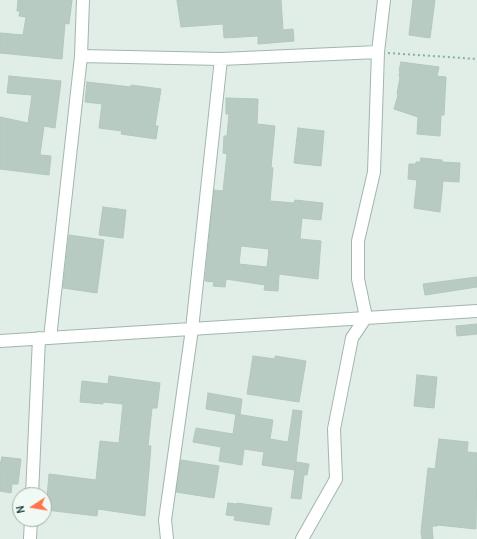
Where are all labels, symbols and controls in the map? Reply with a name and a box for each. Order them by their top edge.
north arrow [12,487,52,527]
text: N [14,504,28,515]

